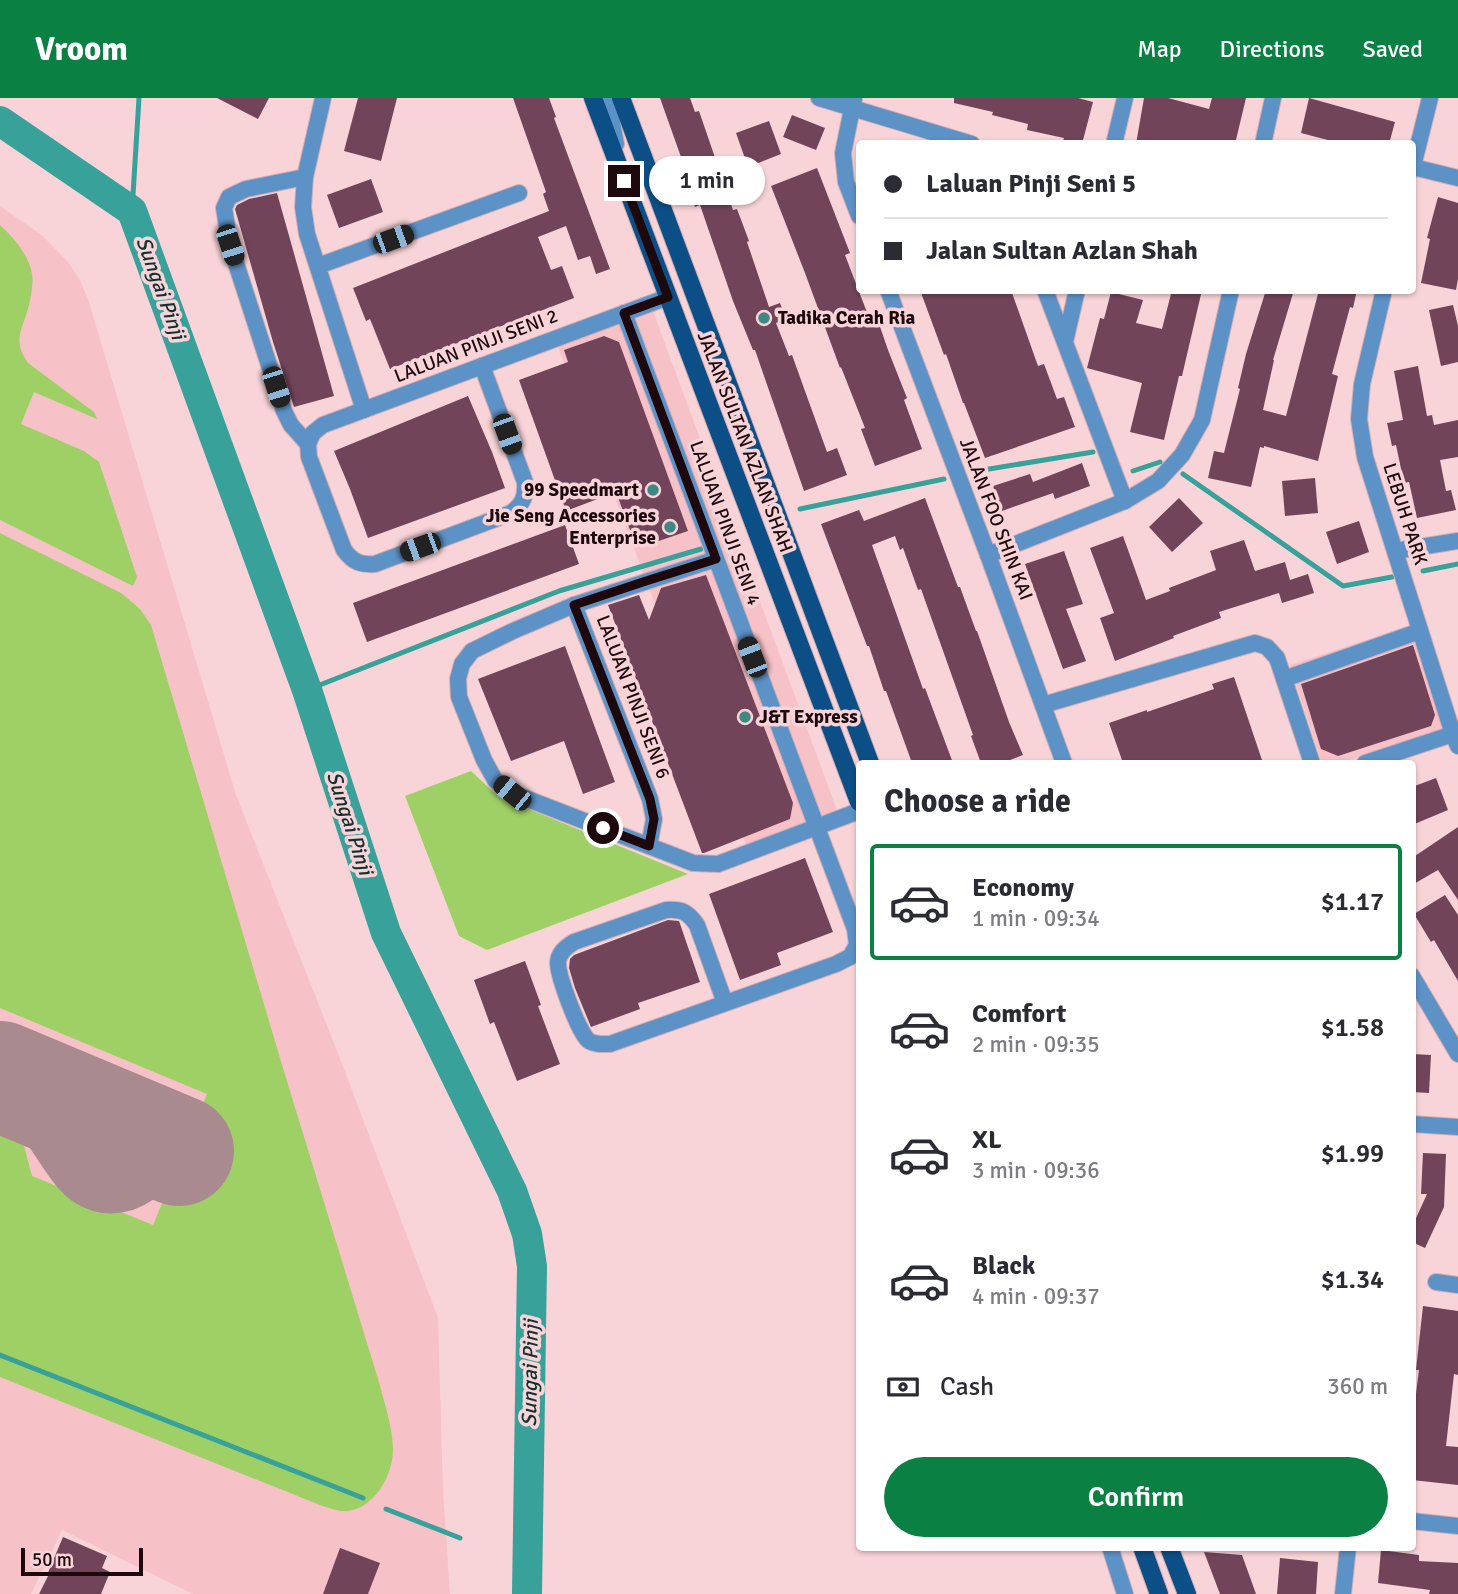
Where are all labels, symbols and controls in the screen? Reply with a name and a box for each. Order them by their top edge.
text: Vroom [35,29,128,70]
text: Map [1137,34,1182,64]
text: Directions [1220,34,1325,64]
text: Saved [1363,34,1423,64]
callout: 1 min [648,156,764,206]
route end [608,165,640,197]
text: 1 min [679,166,735,195]
text: Laluan Pinji Seni 5 [926,168,1136,200]
car [214,222,247,268]
car [370,222,417,256]
water label: Sungai Pinji [130,233,192,345]
text: Jalan Sultan Azlan Shah [926,235,1198,267]
street label: LALUAN PINJI SENI 2 [391,304,561,388]
place label: Tadika Cerah Ria [778,306,916,330]
marker: Tadika Cerah Ria [756,310,772,326]
street label: JALAN SULTAN AZLAN SHAH [692,328,798,556]
car [260,364,293,410]
car [490,411,525,457]
street label: JALAN FOO SHIN KAI [954,434,1038,604]
street label: LALUAN PINJI SENI 4 [684,437,766,609]
street label: LEBUH PARK [1377,460,1433,569]
place label: 99 Speedmart [524,478,639,502]
marker: 99 Speedmart [645,482,661,498]
place label: Jie Seng Accessories Enterprise [486,504,656,550]
marker: Jie Seng Accessories Enterprise [662,519,678,535]
car [397,530,444,564]
street label: LALUAN PINJI SENI 6 [591,612,675,782]
car [735,634,770,680]
place label: J&T Express [759,705,858,729]
marker: J&T Express [737,709,753,725]
water label: Sungai Pinji [321,768,380,880]
car [490,772,535,814]
text: Choose a ride [884,782,1071,821]
route start [587,812,619,844]
icon: car [888,871,951,934]
text: Economy [972,872,1074,904]
text: $1.17 [1321,886,1384,918]
text: 1 min · 09:34 [972,904,1100,933]
icon: car [888,997,951,1060]
text: Comfort [972,998,1066,1030]
text: $1.58 [1321,1012,1384,1044]
text: 2 min · 09:35 [972,1030,1100,1059]
icon: car [888,1123,951,1186]
text: XL [972,1124,1002,1156]
text: $1.99 [1321,1138,1384,1170]
text: 3 min · 09:36 [972,1156,1100,1185]
icon: car [888,1249,951,1312]
text: Black [972,1250,1035,1282]
text: $1.34 [1321,1264,1384,1296]
text: 4 min · 09:37 [972,1282,1100,1311]
water label: Sungai Pinji [516,1317,544,1427]
icon: cash [884,1368,922,1406]
text: Cash [940,1371,994,1403]
text: 360 m [1327,1372,1388,1401]
button: Confirm [884,1457,1388,1537]
scale bar [21,1545,144,1577]
text: 50 m [32,1548,72,1572]

